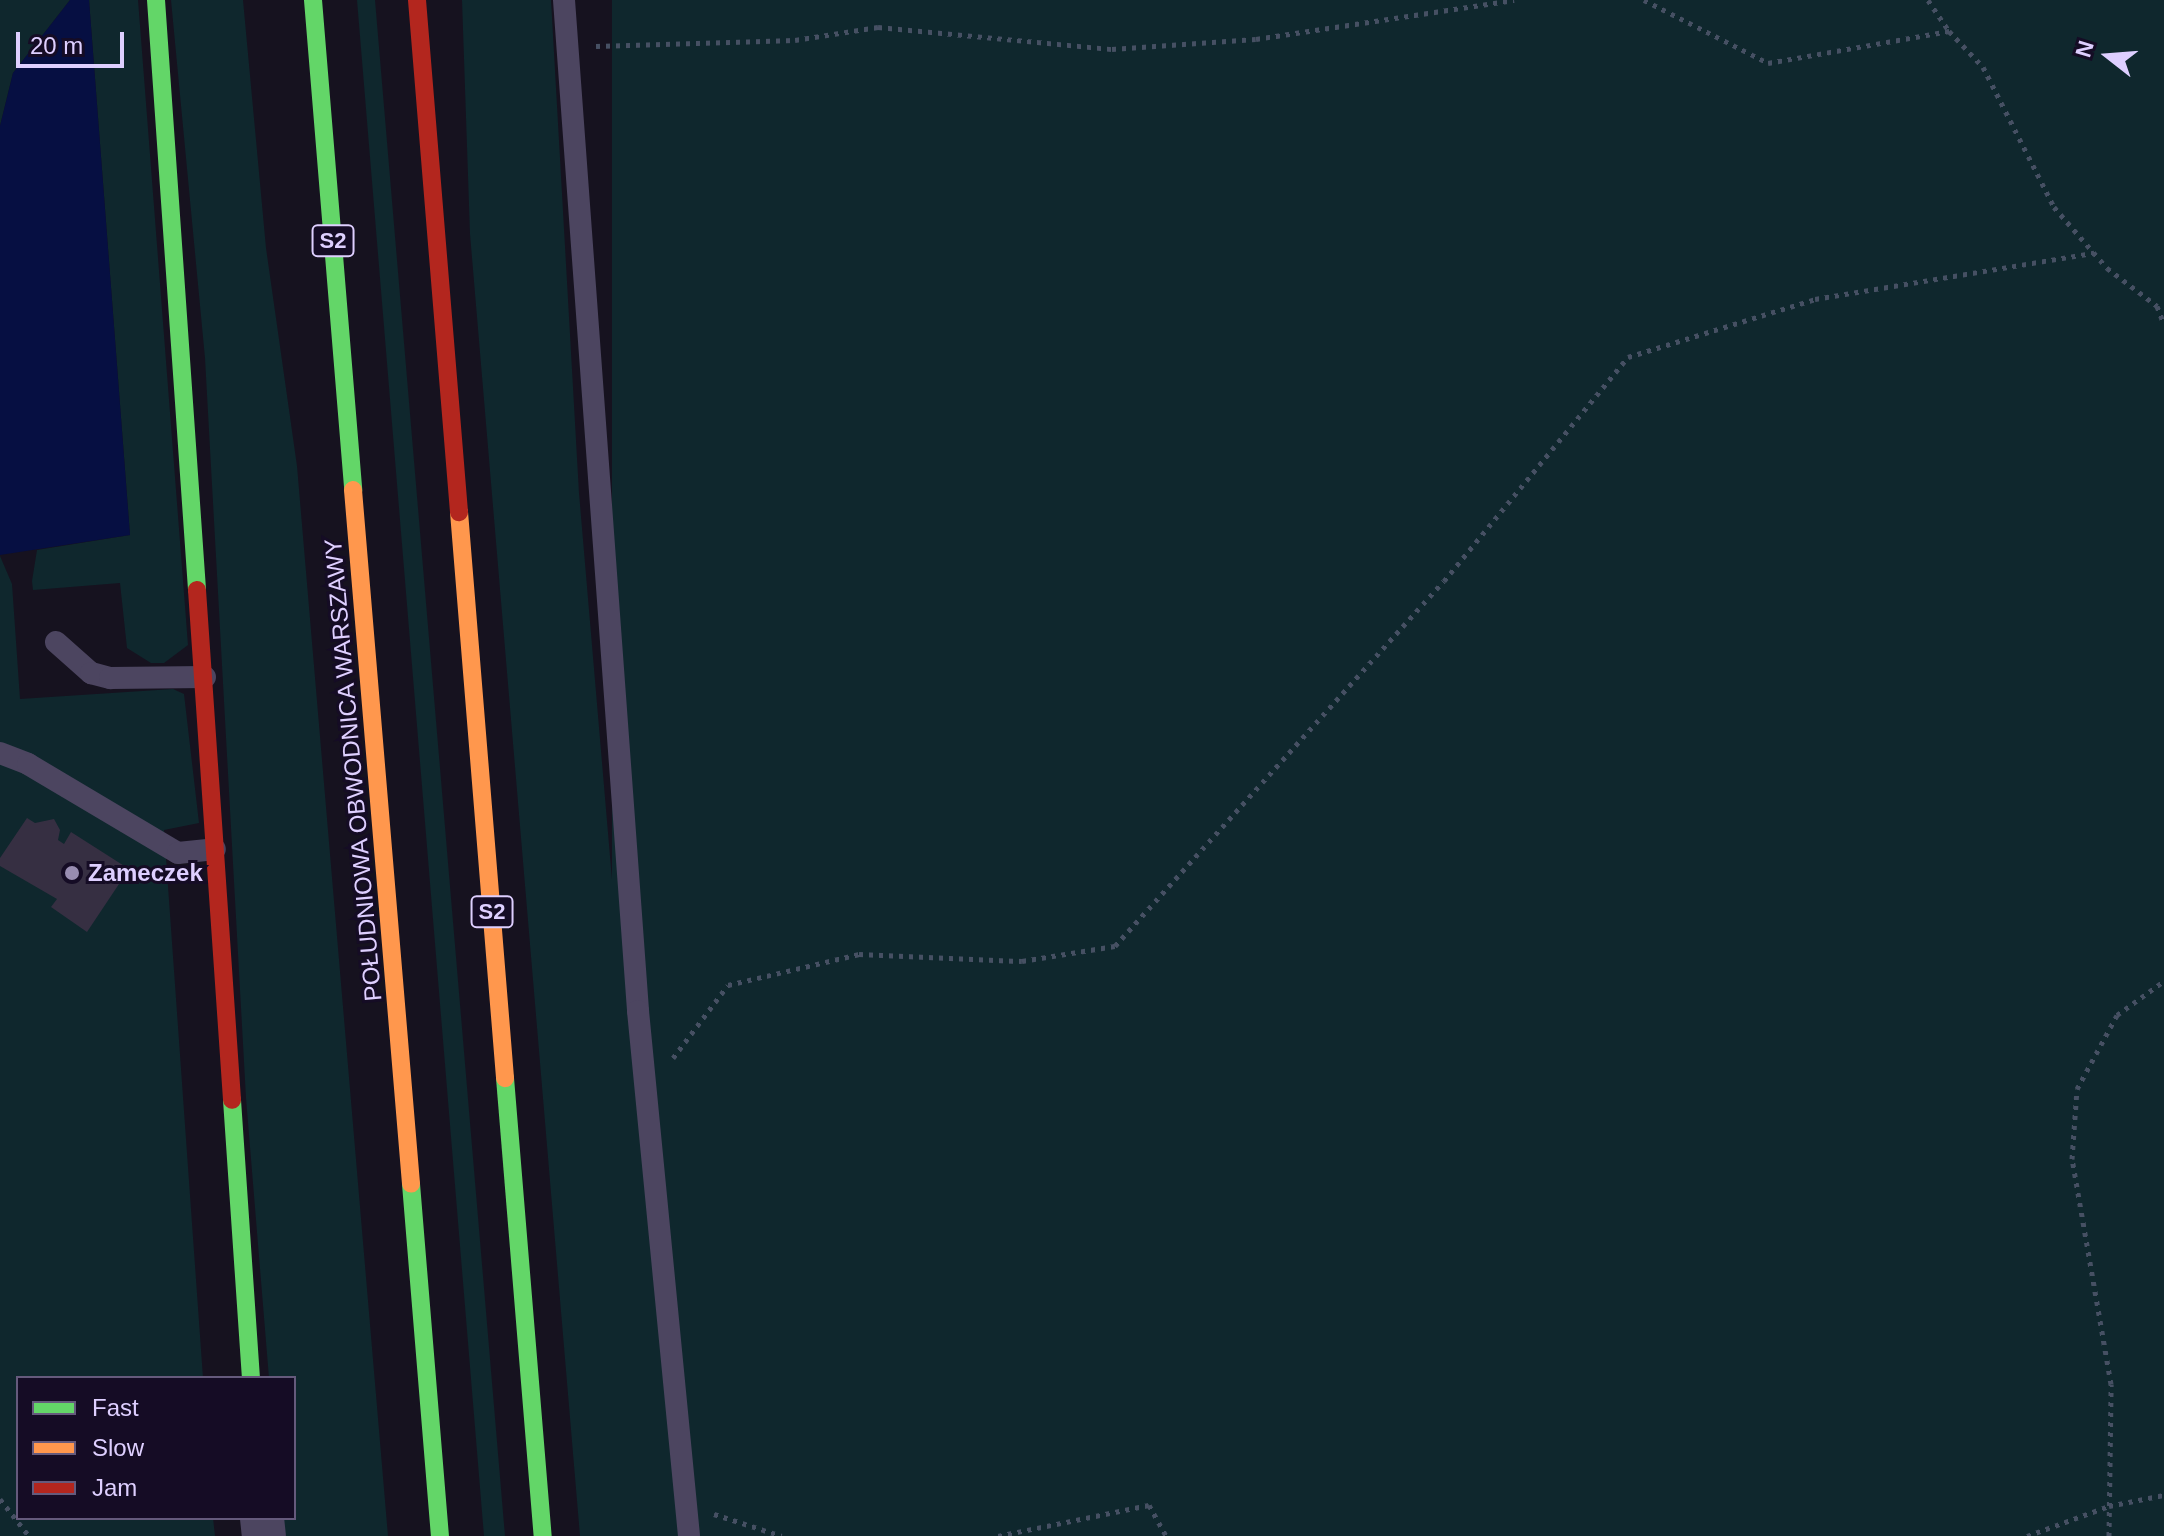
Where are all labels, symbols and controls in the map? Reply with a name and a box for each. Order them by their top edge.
scale bar [20,16,128,66]
north arrow [2068,16,2148,96]
text: 20 m [30,32,83,59]
text: N [2070,38,2099,60]
road number: S2 [311,223,355,259]
street label: POŁUDNIOWA OBWODNICA WARSZAWY [318,536,388,1004]
place label: Zameczek [88,859,203,887]
marker: Zameczek [63,864,81,882]
road number: S2 [470,894,514,930]
legend [16,1376,296,1520]
text: Fast [92,1394,139,1421]
text: Slow [92,1434,144,1461]
text: Jam [92,1474,137,1501]

